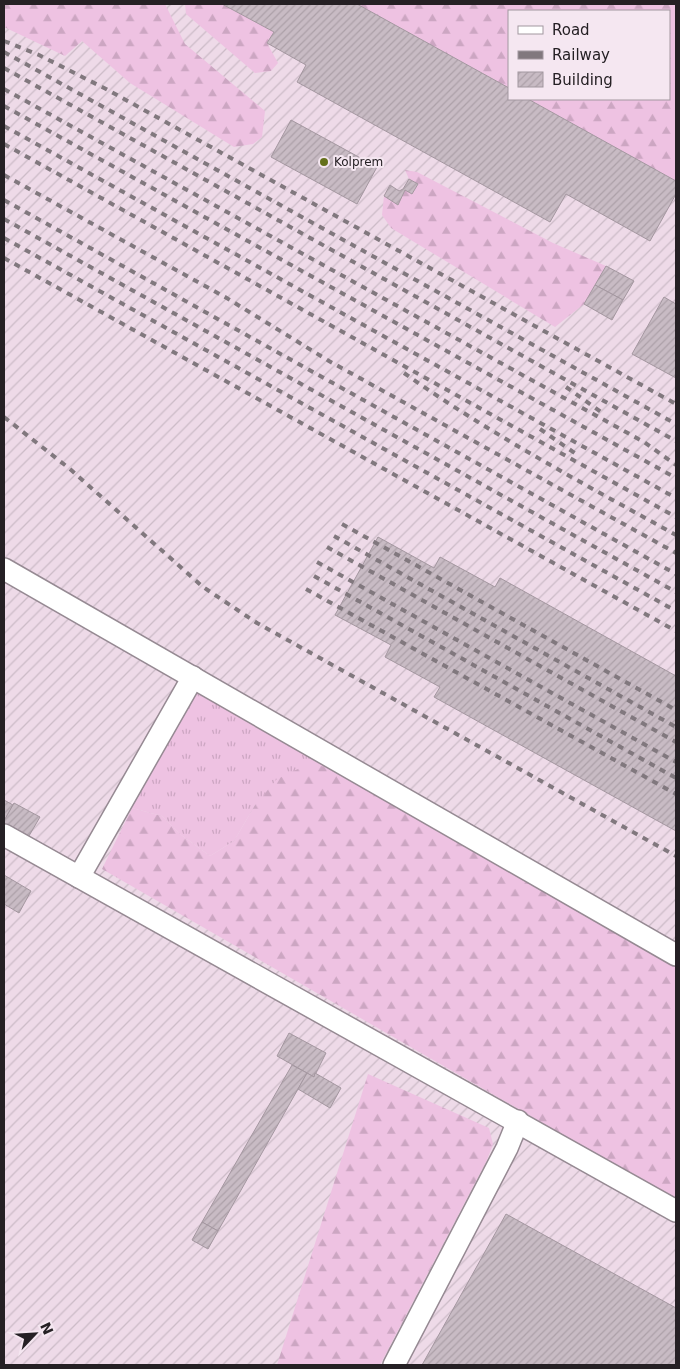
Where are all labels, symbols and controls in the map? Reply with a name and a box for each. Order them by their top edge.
legend [508,10,670,100]
text: Road [552,21,590,39]
text: Railway [552,46,610,64]
text: Building [552,71,613,89]
place label: Kolprem [334,155,383,169]
marker: Kolprem [318,156,330,168]
north arrow [10,1309,60,1359]
text: N [37,1320,57,1337]

